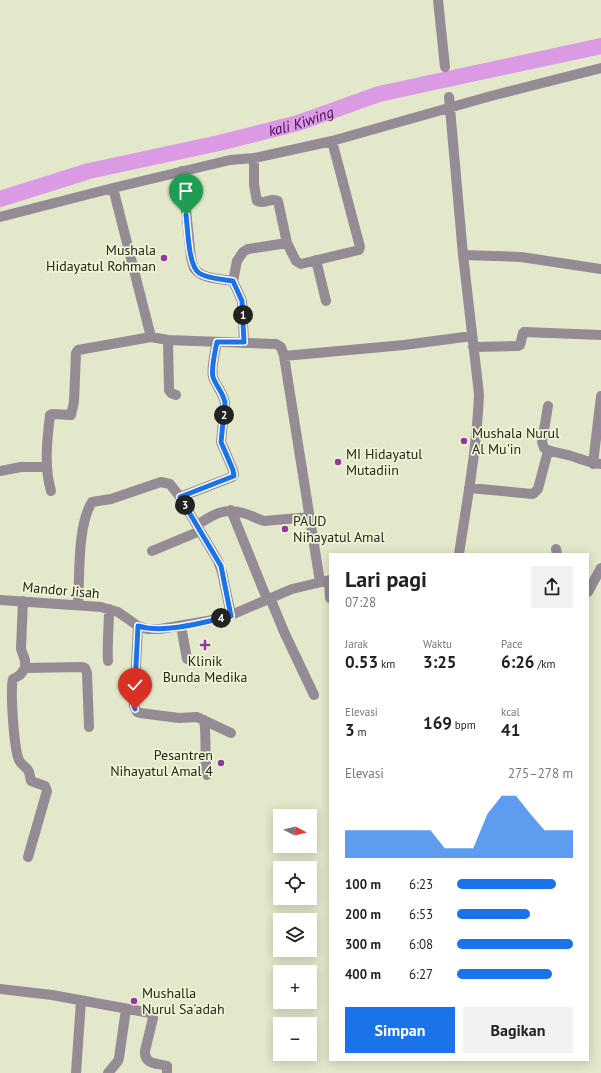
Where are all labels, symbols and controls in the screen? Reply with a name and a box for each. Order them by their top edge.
water label: kali Kiwing [266,101,336,140]
pin [169,174,203,215]
icon: arrive [175,180,197,202]
place label: Mushala Hidayatul Rohman [46,241,156,275]
marker: Mushala Hidayatul Rohman [159,253,169,263]
pin: 1 [233,305,253,325]
text: 1 [240,308,246,322]
pin: 2 [214,405,234,425]
text: 2 [221,408,227,422]
place label: Mushala Nurul Al Mu'in [472,424,559,458]
marker: Mushala Nurul Al Mu'in [459,436,469,446]
place label: MI Hidayatul Mutadiin [346,445,422,479]
marker: MI Hidayatul Mutadiin [333,457,343,467]
pin: 3 [175,495,195,515]
text: 3 [182,498,188,512]
place label: PAUD Nihayatul Amal [293,512,385,546]
marker: PAUD Nihayatul Amal [280,524,290,534]
text: Lari pagi [345,565,427,593]
button: share [531,566,573,608]
street label: Mandor Jisah [22,578,100,602]
text: 07:28 [345,594,376,611]
pin: 4 [211,608,231,628]
text: 4 [218,611,224,625]
text: Jarak [345,637,368,651]
text: Waktu [423,637,452,651]
text: Pace [501,637,523,651]
marker: Klinik Bunda Medika [199,639,211,651]
text: 0.53 [345,651,378,673]
text: 3:25 [423,651,457,673]
text: 6:26 [501,651,535,673]
place label: Klinik Bunda Medika [163,652,247,686]
text: km [378,657,395,671]
text: /km [535,657,556,671]
pin [118,668,152,709]
icon: check [124,674,146,696]
text: Elevasi [345,705,378,719]
text: kcal [501,705,520,719]
text: 169 [423,712,452,734]
text: bpm [452,718,476,732]
text: 3 [345,719,355,741]
text: 41 [501,719,520,741]
text: m [355,725,367,739]
place label: Pesantren Nihayatul Amal 4 [110,746,213,780]
marker: Pesantren Nihayatul Amal 4 [216,758,226,768]
text: Elevasi [345,765,384,782]
text: 275–278 m [508,765,573,782]
north arrow [273,809,317,853]
map controls [273,809,317,1061]
button: locate [273,861,317,905]
text: 100 m [345,876,381,893]
text: 6:23 [409,876,433,893]
text: 200 m [345,906,381,923]
text: 6:53 [409,906,433,923]
button: layers [273,913,317,957]
text: 300 m [345,936,381,953]
text: 6:08 [409,936,433,953]
button: + [273,965,317,1009]
text: 400 m [345,966,381,983]
text: 6:27 [409,966,433,983]
place label: Mushalla Nurul Sa'adah [142,984,225,1018]
marker: Mushalla Nurul Sa'adah [129,996,139,1006]
button: Simpan [345,1007,455,1053]
button: Bagikan [463,1007,573,1053]
button: − [273,1017,317,1061]

